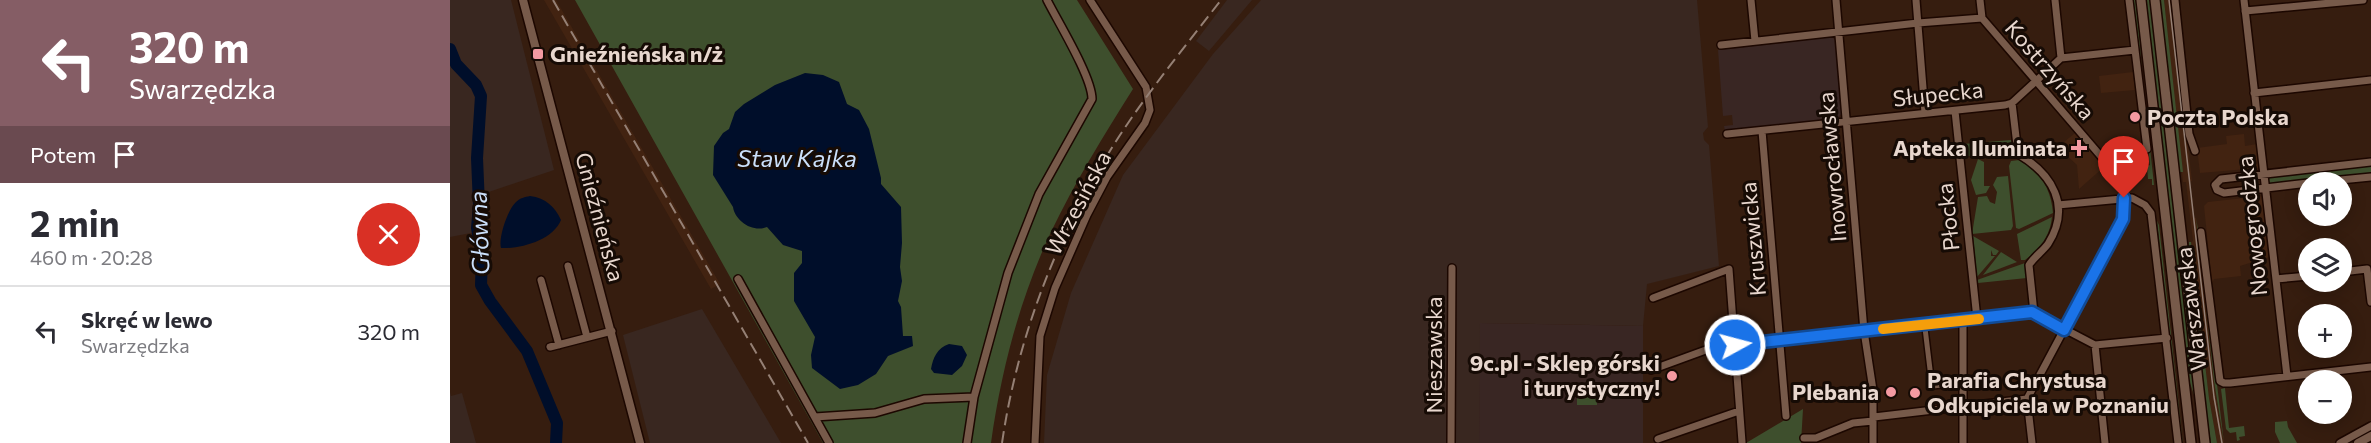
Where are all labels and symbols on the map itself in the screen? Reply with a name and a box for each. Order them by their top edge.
street label: Kostrzyńska [2000,14,2101,125]
place label: Gnieźnieńska n/ż [550,40,723,67]
marker: Gnieźnieńska n/ż [531,47,545,61]
street label: Słupecka [1891,75,1984,112]
street label: Inowrocławska [1811,91,1852,243]
place label: Poczta Polska [2147,103,2289,130]
marker: Poczta Polska [2128,110,2142,124]
place label: Apteka Iluminata [1893,134,2067,161]
pin [2098,136,2149,198]
marker: Apteka Iluminata [2072,141,2086,155]
water label: Staw Kajka [737,143,857,172]
street label: Wrzesińska [1039,146,1116,260]
street label: Gnieźnieńska [570,149,631,285]
street label: Nowogrodzka [2231,155,2272,297]
street label: Kruszwicka [1734,181,1771,297]
street label: Płocka [1931,182,1964,252]
water label: Główna [463,191,494,276]
street label: Warszawska [2170,246,2211,372]
street label: Nieszawska [1420,296,1447,414]
position arrow [1703,313,1767,377]
place label: 9c.pl - Sklep górski i turystyczny! [1470,349,1660,401]
place label: Parafia Chrystusa Odkupiciela w Poznaniu [1927,366,2169,418]
marker: 9c.pl - Sklep górski i turystyczny! [1665,369,1679,383]
place label: Plebania [1792,378,1879,405]
marker: Plebania [1884,385,1898,399]
marker: Parafia Chrystusa Odkupiciela w Poznaniu [1908,386,1922,400]

